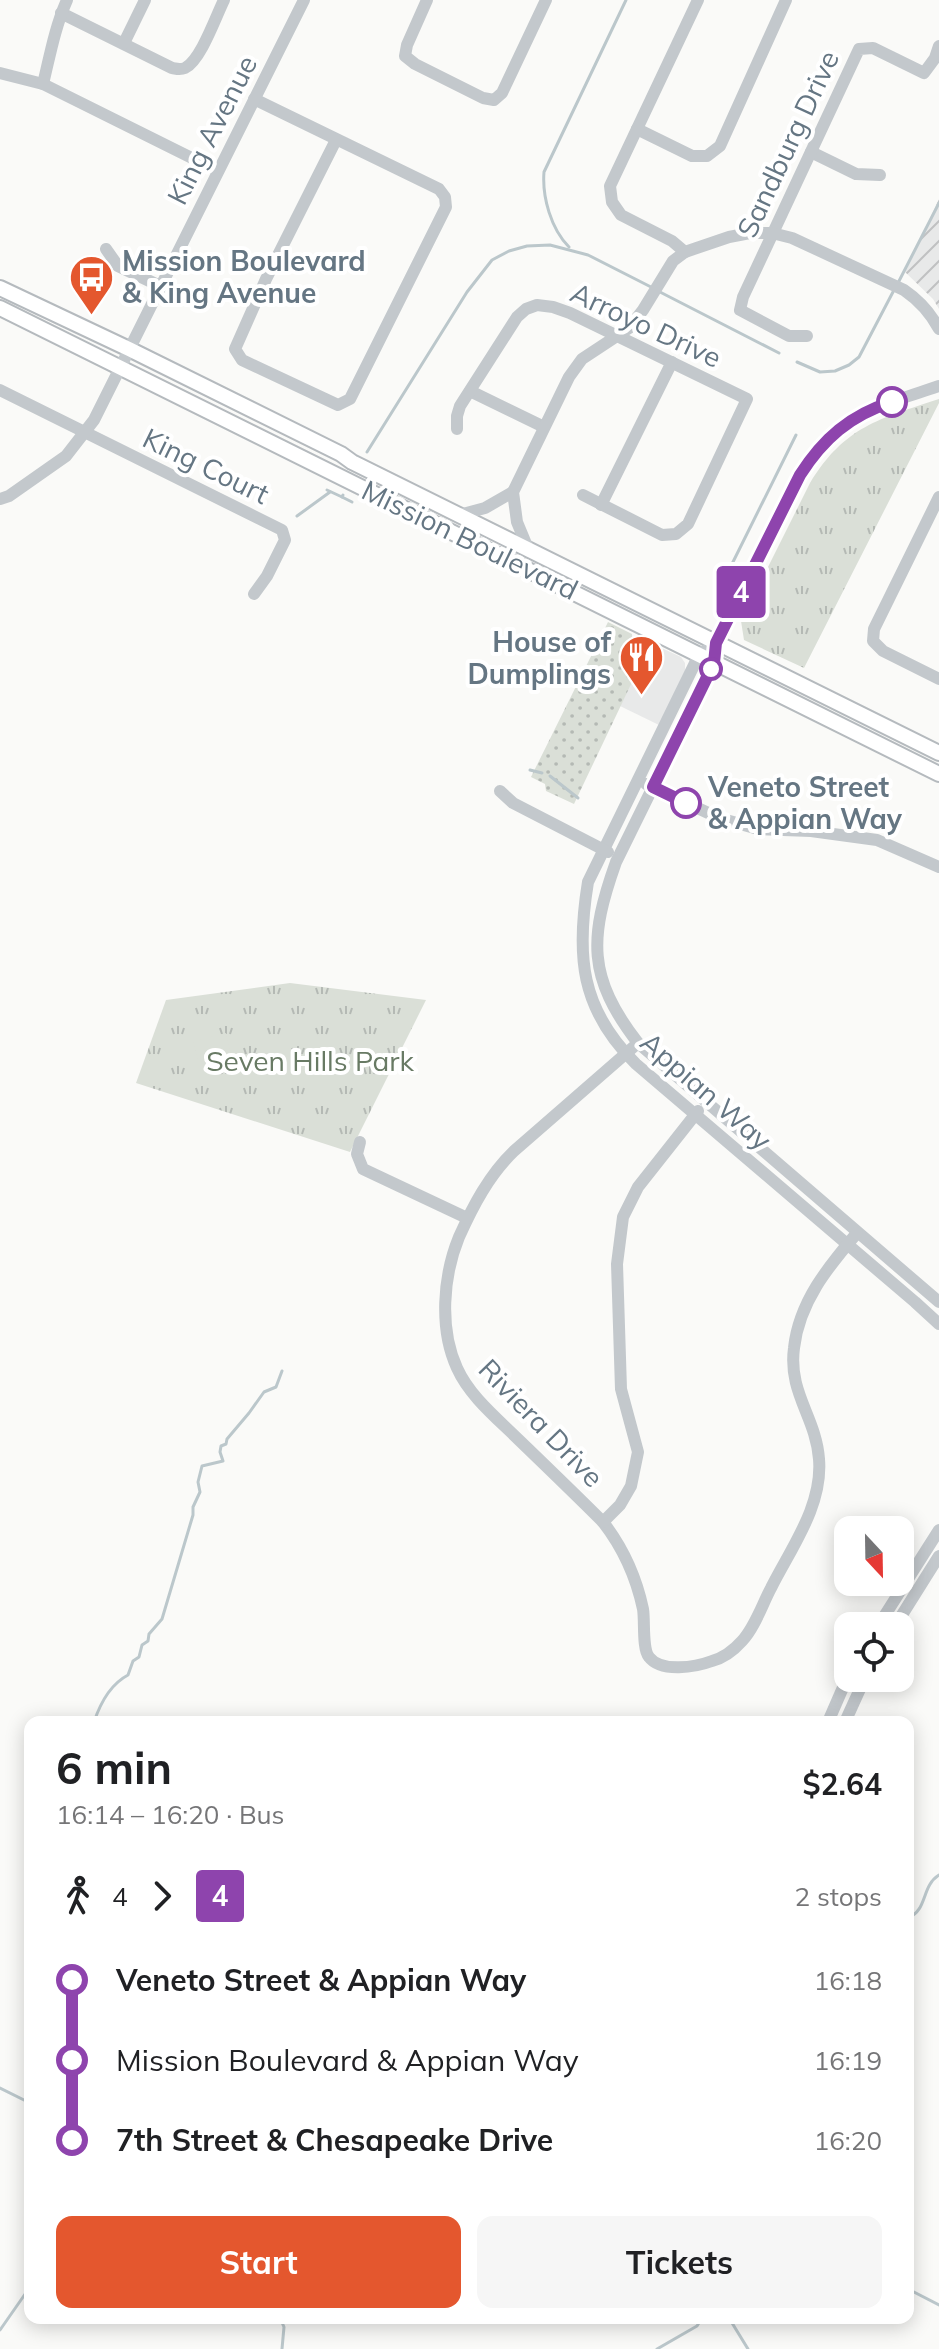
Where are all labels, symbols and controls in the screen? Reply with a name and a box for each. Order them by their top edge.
street label: Sandburg Drive [729,45,846,243]
street label: King Avenue [159,49,264,210]
place label: Mission Boulevard & King Avenue [122,243,366,310]
bus stop icon: Mission Boulevard & King Avenue [67,253,115,316]
street label: Arroyo Drive [565,274,727,375]
unlabelled marker [877,387,907,417]
street label: King Court [137,420,275,511]
street label: Mission Boulevard [357,472,584,607]
line badge: 4 [715,566,767,618]
text: 4 [733,574,749,609]
place label: House of Dumplings [467,624,612,691]
restaurant icon: House of Dumplings [618,634,666,697]
unlabelled marker [700,658,722,680]
place label: Veneto Street & Appian Way [707,769,903,836]
marker: Veneto Street & Appian Way [671,788,701,818]
street label: Appian Way [634,1024,779,1157]
park label: Seven Hills Park [206,1043,414,1078]
street label: Riviera Drive [472,1351,611,1494]
north arrow [834,1516,914,1596]
map controls [834,1516,914,1692]
button: locate [834,1612,914,1692]
text: 6 min [56,1740,172,1795]
text: $2.64 [803,1765,882,1803]
text: 16:14 – 16:20 · Bus [56,1798,285,1831]
icon: walk [56,1874,100,1918]
icon: forward [140,1874,184,1918]
text: 4 [212,1878,228,1913]
text: 4 [112,1880,128,1913]
text: 2 stops [795,1880,882,1913]
text: Veneto Street & Appian Way [116,1961,526,1999]
text: 16:18 [814,1964,882,1997]
text: Mission Boulevard & Appian Way [116,2041,579,2079]
text: 16:19 [814,2044,882,2077]
text: 7th Street & Chesapeake Drive [116,2121,553,2159]
text: 16:20 [814,2124,882,2157]
button: Start [56,2216,461,2308]
button: Tickets [477,2216,882,2308]

